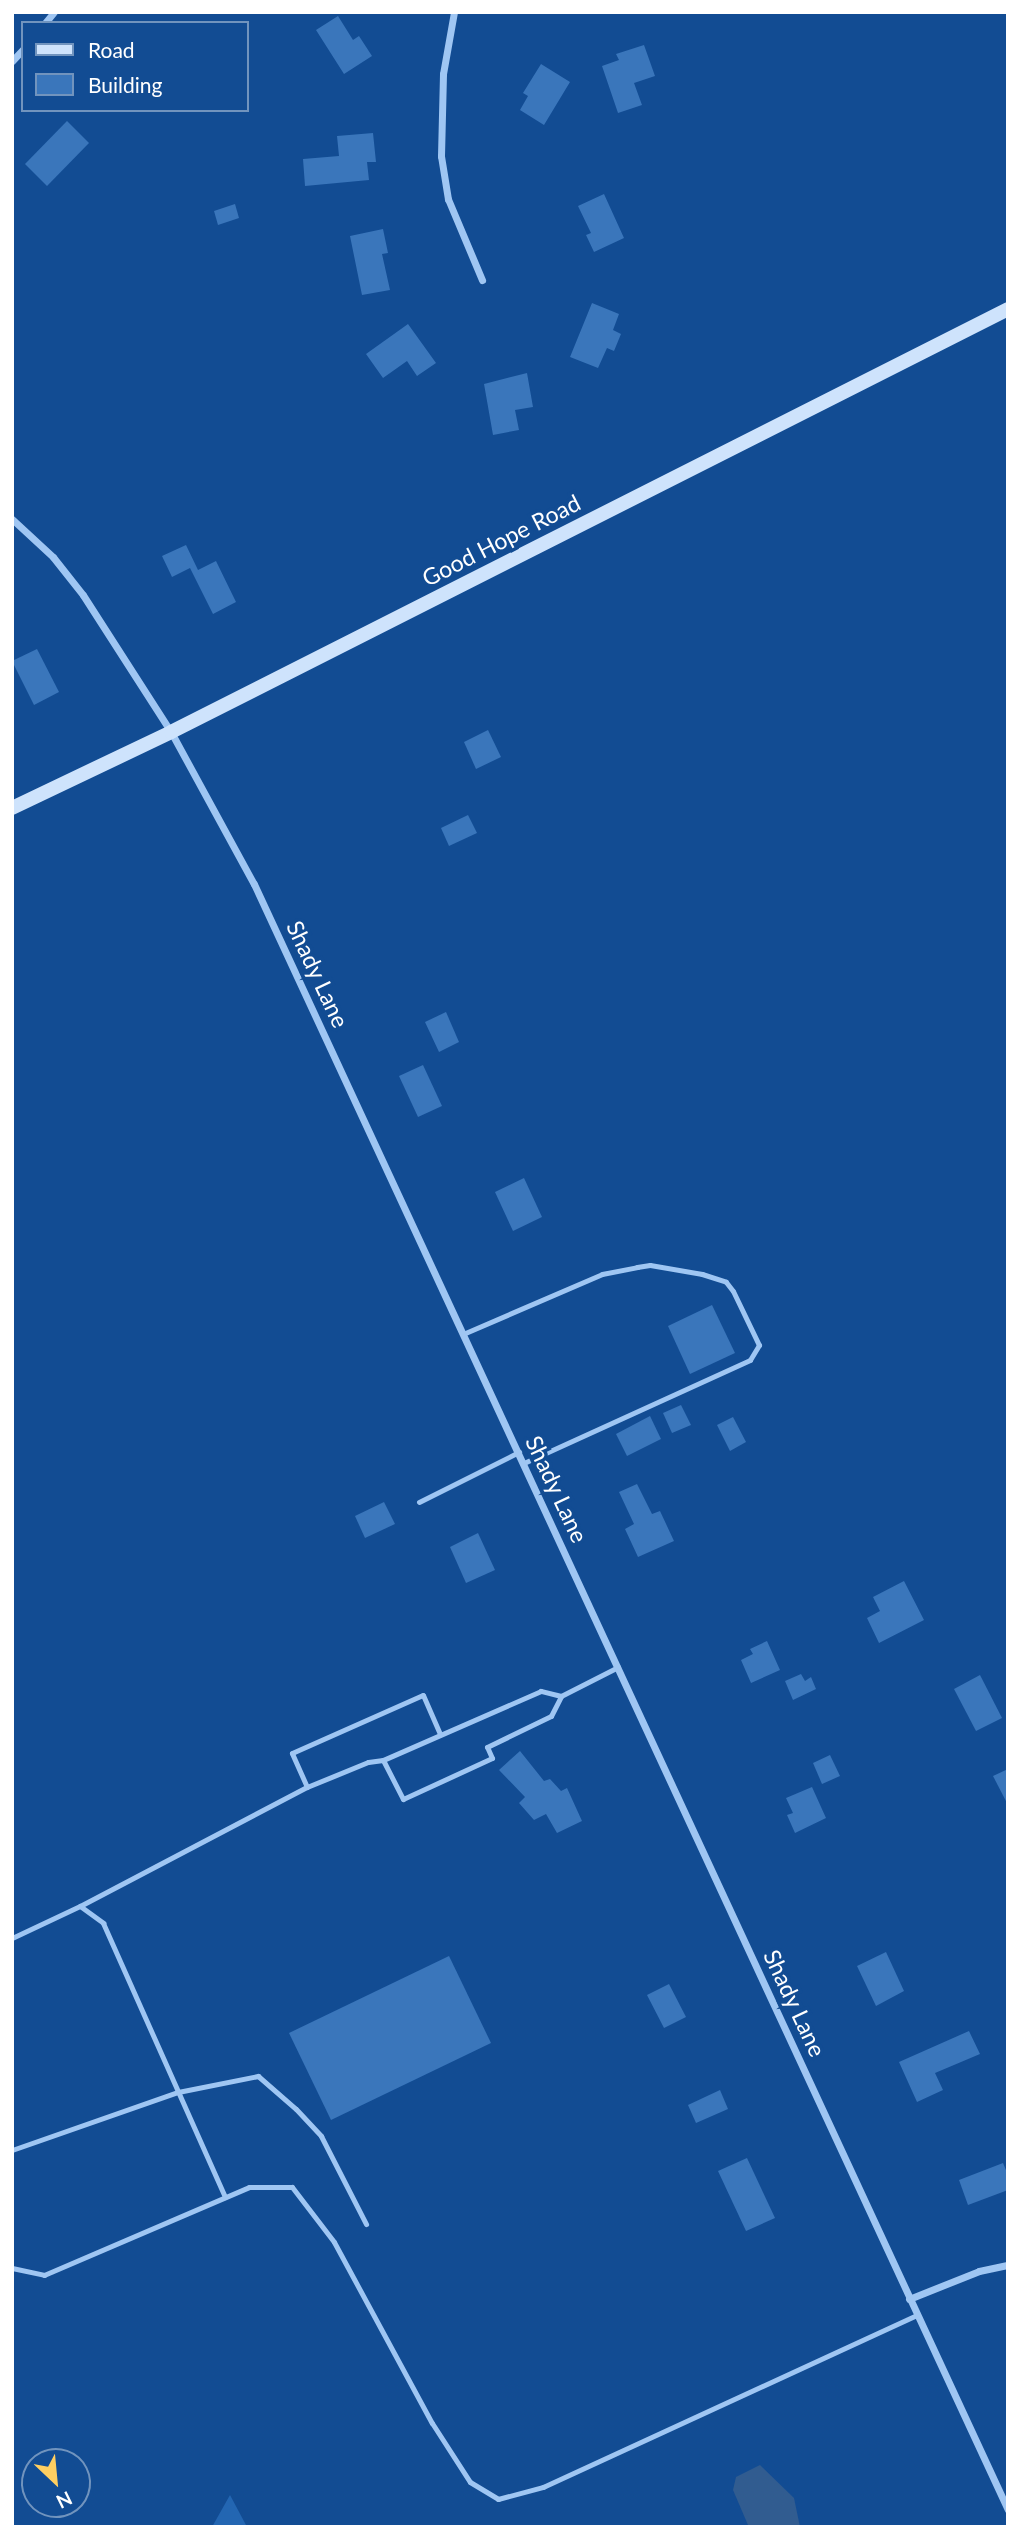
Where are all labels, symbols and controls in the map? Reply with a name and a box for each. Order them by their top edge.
legend [21,21,248,112]
text: Road [88,37,135,62]
text: Building [88,72,163,97]
street label: Good Hope Road [417,488,585,592]
street label: Shady Lane [281,916,355,1032]
street label: Shady Lane [520,1431,594,1547]
street label: Shady Lane [758,1945,832,2061]
north arrow [21,2448,91,2518]
text: N [53,2487,76,2514]

